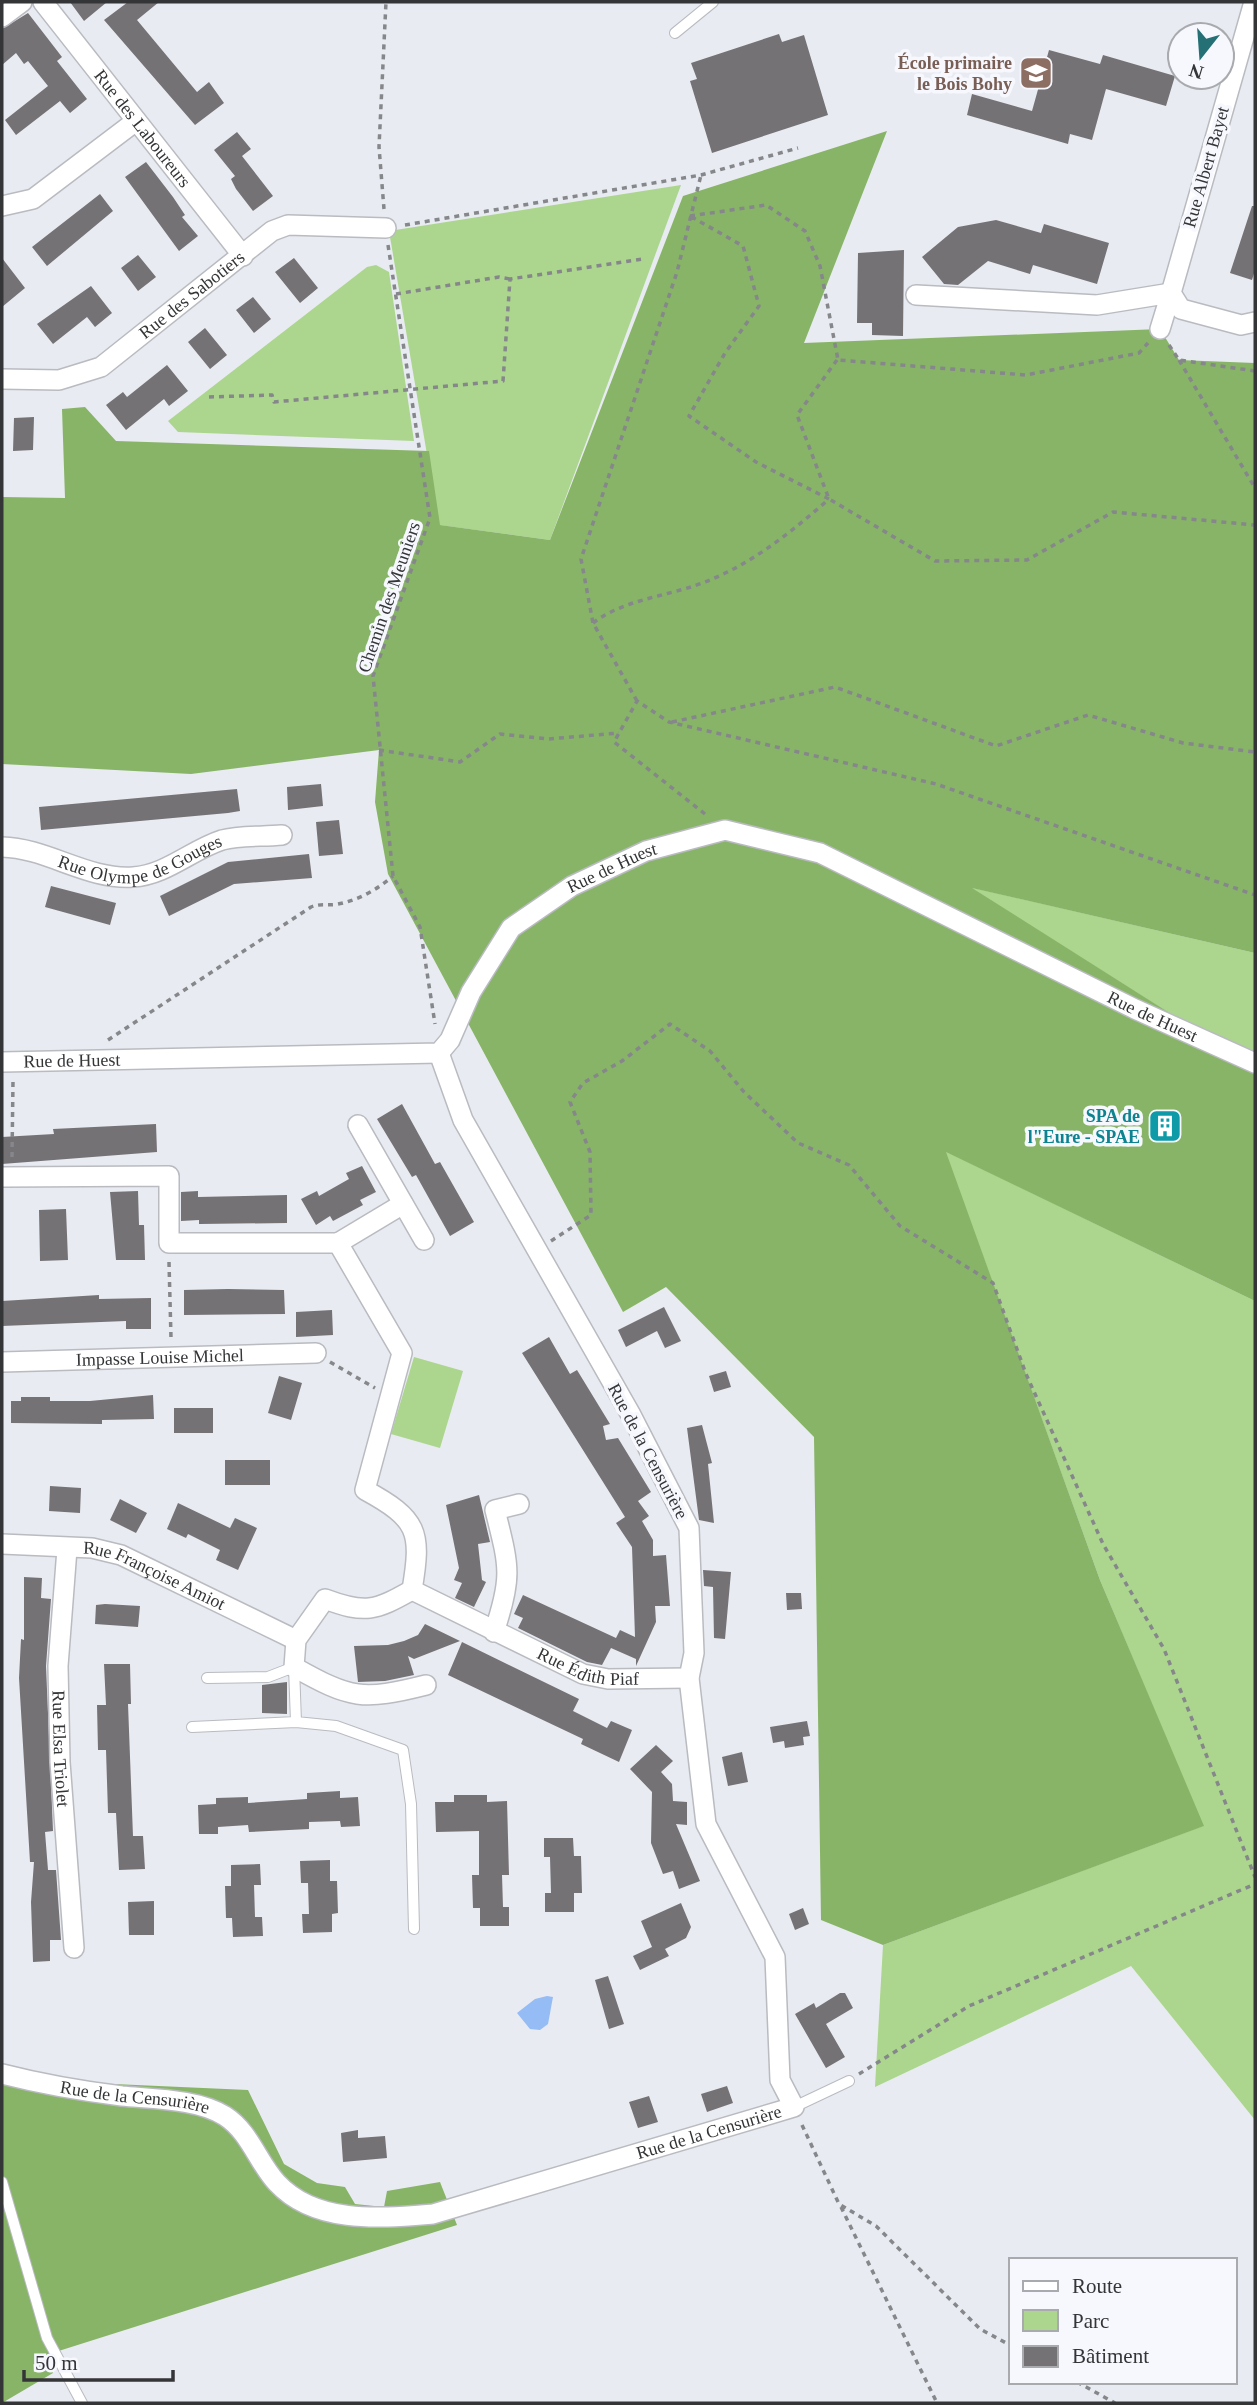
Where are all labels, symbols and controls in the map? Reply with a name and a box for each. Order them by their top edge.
north arrow [1166,21,1236,91]
place label: École primaire le Bois Bohy [898,52,1012,94]
school or university icon: École primaire le Bois Bohy [1017,54,1055,92]
text: N [1186,60,1206,84]
street label: Rue des Laboureurs [90,66,195,191]
street label: Rue Albert Bayet [1179,104,1233,230]
street label: Rue des Sabotiers [135,247,249,343]
street label: Chemin des Meuniers [354,519,424,675]
street label: Rue Olympe de Gouges [55,831,225,887]
street label: Rue de Huest [564,839,659,897]
street label: Rue de Huest [1104,987,1201,1046]
street label: Rue de Huest [23,1050,121,1072]
place label: SPA de l"Eure - SPAE [1028,1106,1140,1147]
building icon: SPA de l"Eure - SPAE [1146,1107,1184,1145]
street label: Impasse Louise Michel [76,1345,244,1370]
street label: Rue de la Censurière [604,1380,692,1522]
street label: Rue Françoise Amiot [83,1538,228,1614]
street label: Rue Édith Piaf [534,1643,639,1689]
street label: Rue Elsa Triolet [49,1690,73,1808]
street label: Rue de la Censurière [59,2077,212,2118]
street label: Rue de la Censurière [634,2101,784,2163]
legend [1009,2258,1236,2384]
text: Route [1072,2274,1122,2298]
text: Parc [1072,2309,1109,2333]
scale bar [24,2338,173,2382]
text: Bâtiment [1072,2344,1149,2368]
text: 50 m [35,2351,78,2375]

